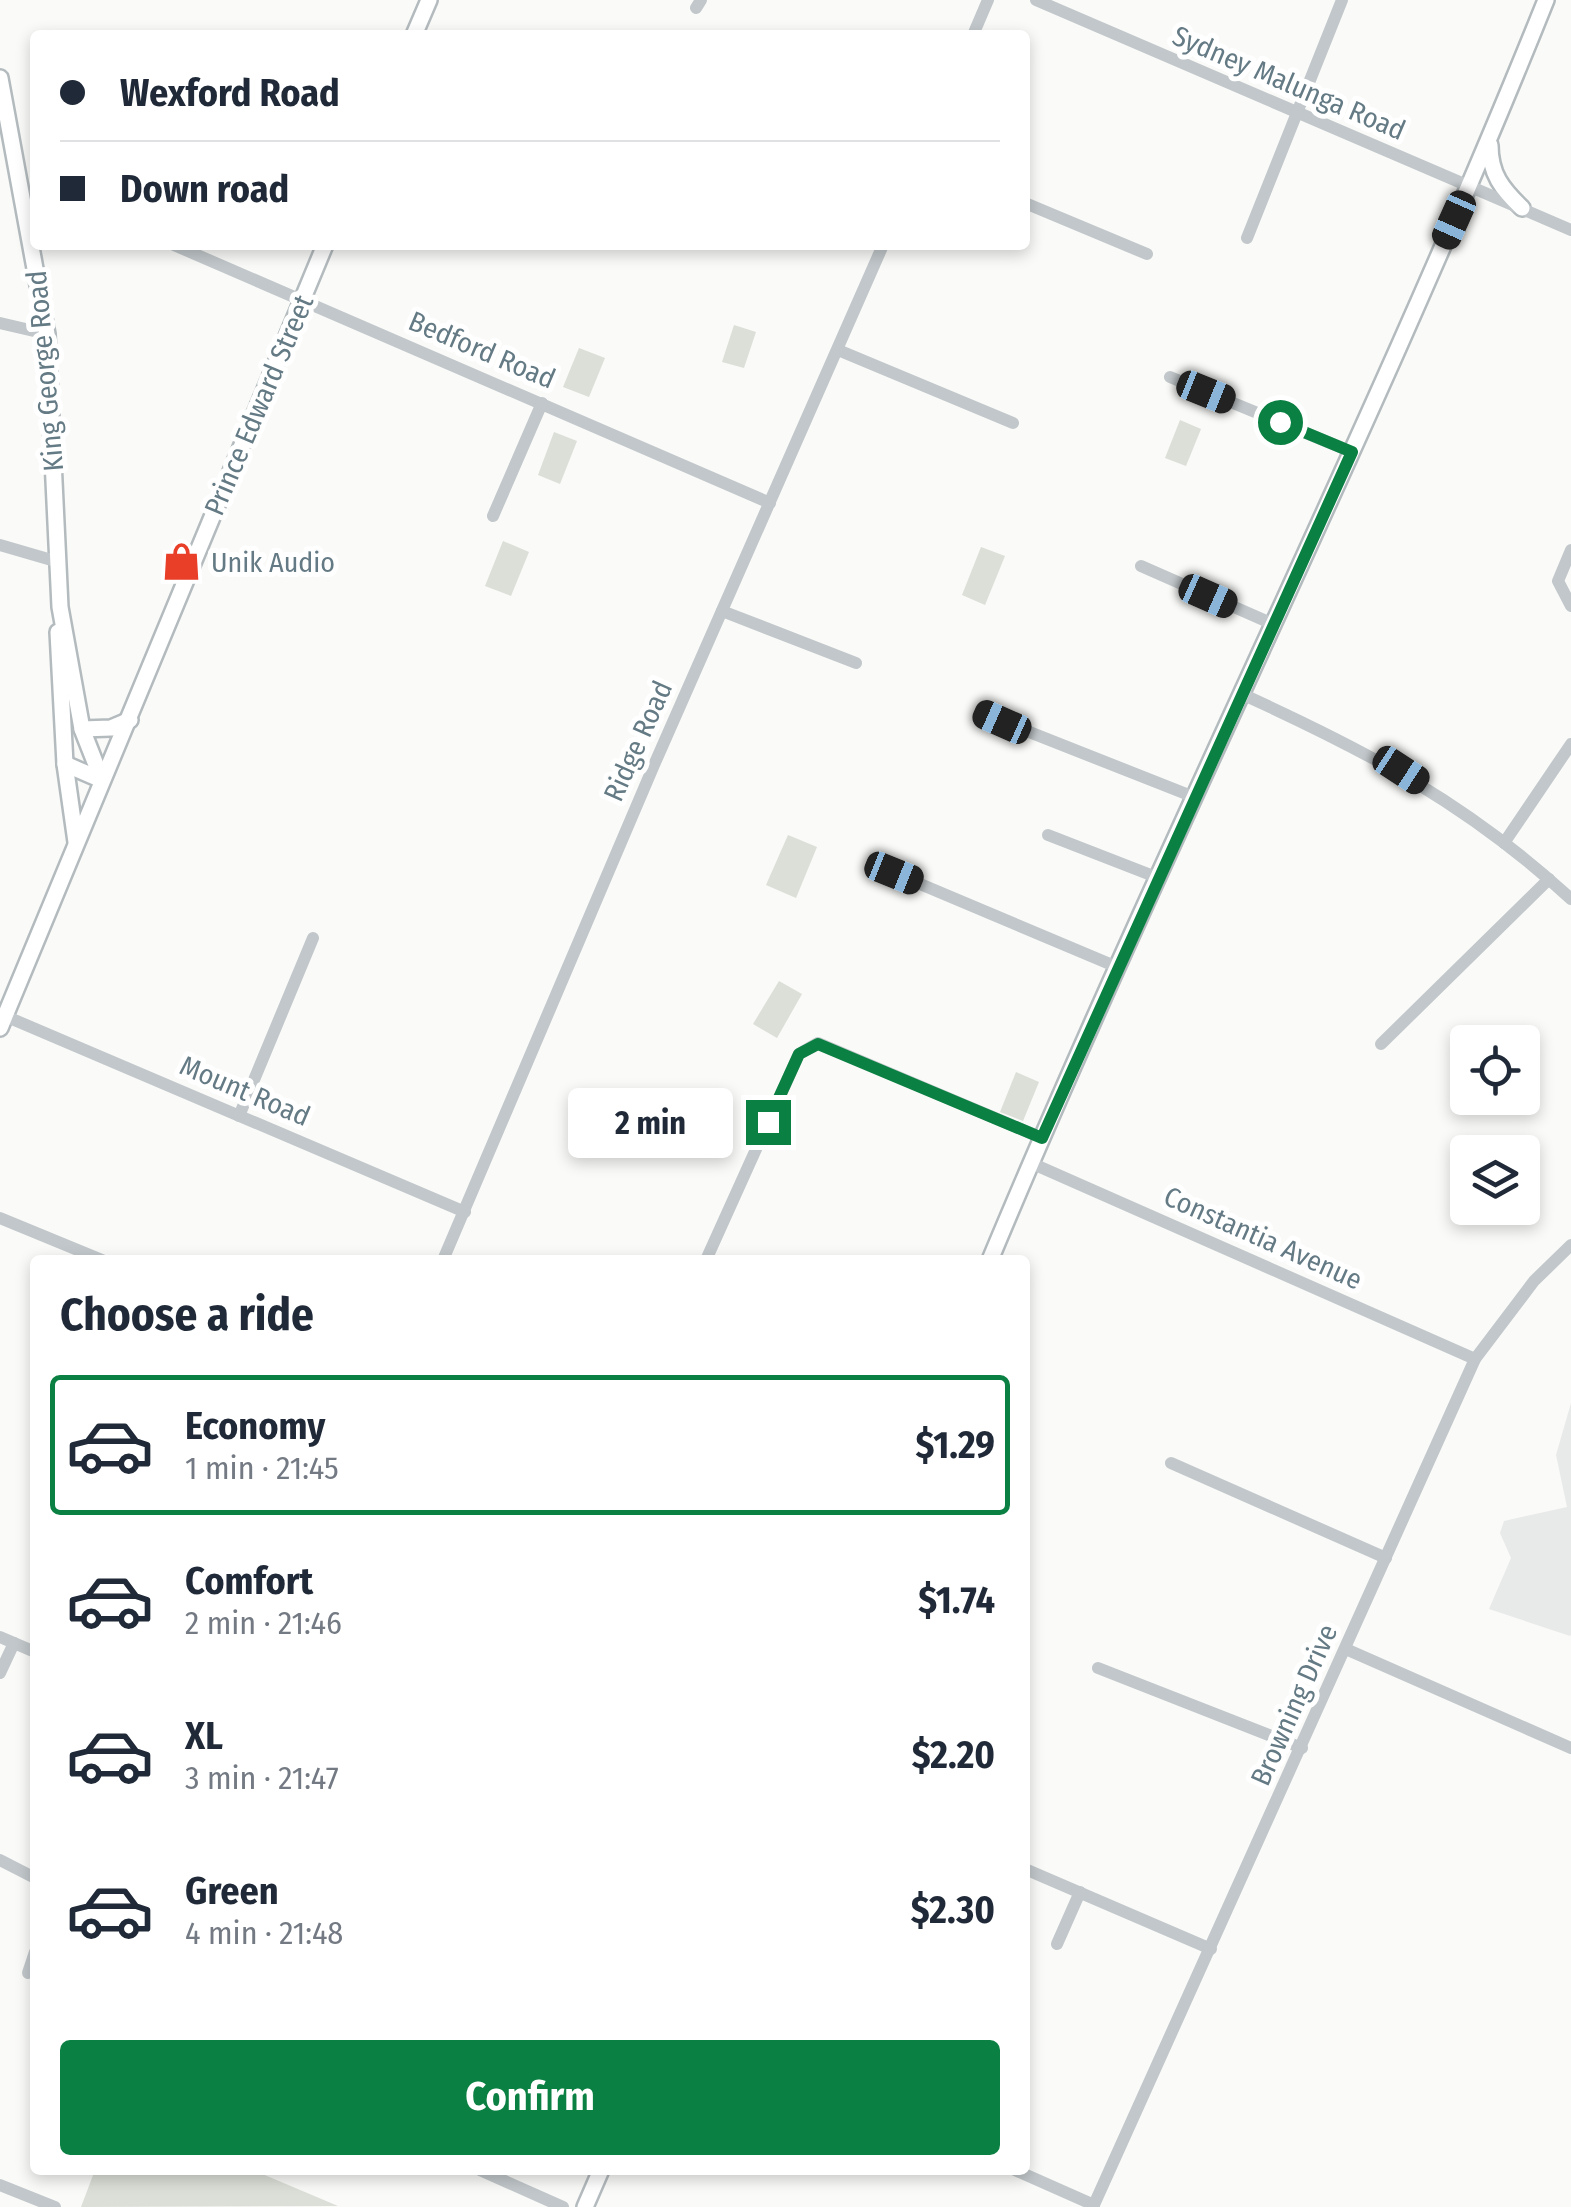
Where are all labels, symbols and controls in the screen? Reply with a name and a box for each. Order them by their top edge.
street label: Sydney Malunga Road [1168,19,1410,147]
text: Wexford Road [120,70,340,116]
text: Down road [120,166,289,212]
car [1428,186,1480,254]
street label: King George Road [20,269,70,473]
street label: Prince Edward Street [198,289,321,520]
street label: Bedford Road [404,304,560,396]
car [1173,367,1239,417]
route start [1258,400,1303,445]
shop icon: Unik Audio [160,541,202,583]
place label: Unik Audio [211,546,335,579]
car [1174,570,1242,622]
street label: Ridge Road [597,676,679,806]
car [968,696,1036,748]
car [1368,741,1434,799]
car [861,848,927,898]
map controls [1450,1025,1540,1225]
button: locate [1450,1025,1540,1115]
street label: Mount Road [175,1049,315,1133]
callout: 2 min [568,1087,733,1157]
route end [746,1100,791,1145]
text: 2 min [615,1104,686,1142]
button: layers [1450,1135,1540,1225]
street label: Constantia Avenue [1159,1180,1367,1296]
text: Choose a ride [60,1288,314,1342]
icon: car [65,1400,155,1490]
text: Economy [185,1403,325,1449]
text: $1.29 [916,1422,995,1468]
text: 1 min · 21:45 [185,1449,339,1487]
icon: car [65,1555,155,1645]
text: Comfort [185,1558,313,1604]
text: $1.74 [918,1577,995,1623]
text: 2 min · 21:46 [185,1604,342,1642]
street label: Browning Drive [1244,1619,1344,1791]
icon: car [65,1710,155,1800]
text: XL [185,1713,223,1759]
text: $2.20 [912,1732,995,1778]
text: 3 min · 21:47 [185,1759,339,1797]
icon: car [65,1865,155,1955]
text: Green [185,1868,279,1914]
text: $2.30 [911,1887,995,1933]
text: 4 min · 21:48 [185,1914,343,1952]
button: Confirm [60,2040,1000,2155]

